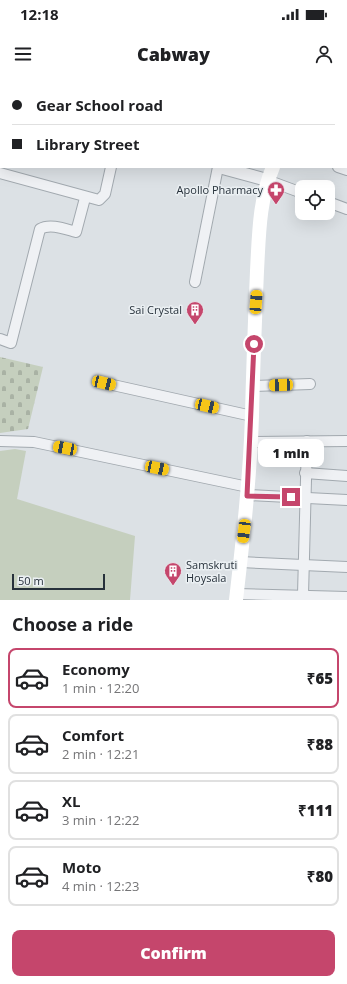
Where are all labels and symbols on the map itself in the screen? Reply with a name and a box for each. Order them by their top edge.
pharmacy icon: Apollo Pharmacy [266,180,286,205]
place label: Apollo Pharmacy [177,182,263,197]
car [249,290,263,314]
building icon: Sai Crystal [185,300,205,325]
place label: Sai Crystal [129,302,182,317]
route start [245,335,263,353]
car [91,374,117,392]
car [269,379,293,391]
car [194,397,220,415]
callout: 1 min [258,439,324,467]
car [52,440,78,456]
car [144,460,170,476]
route end [282,488,300,506]
car [237,518,251,544]
place label: Samskruti Hoysala [186,557,237,585]
building icon: Samskruti Hoysala [163,561,183,586]
scale bar [12,572,105,591]

